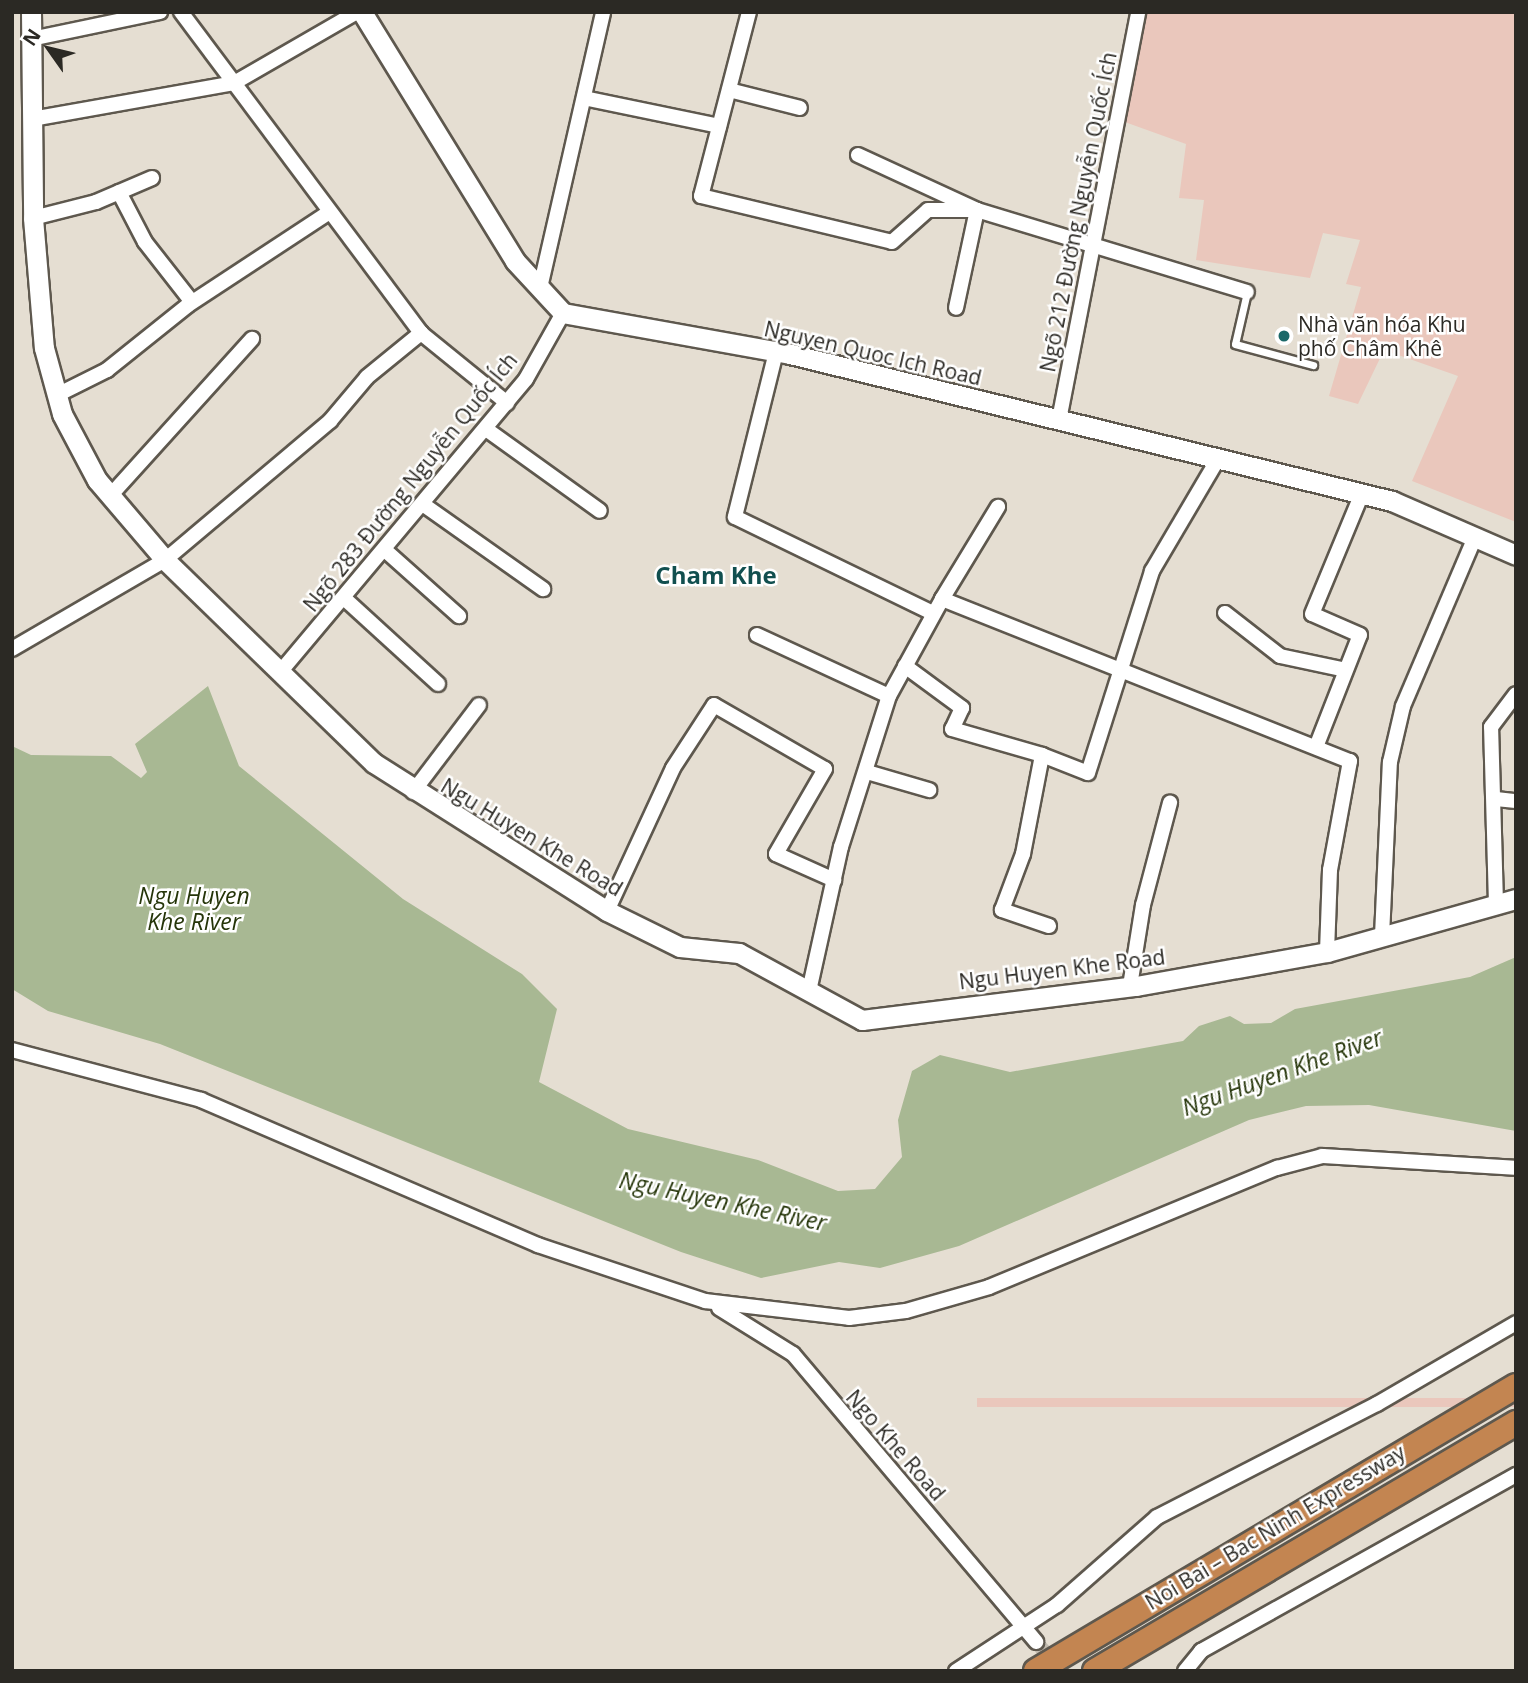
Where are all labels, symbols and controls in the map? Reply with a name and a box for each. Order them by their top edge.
north arrow [14,14,84,84]
text: N [16,24,47,51]
street label: Ngõ 212 Đường Nguyễn Quốc Ích [1035,50,1121,374]
place label: Nhà văn hóa Khu phố Châm Khê [1298,311,1466,361]
street label: Nguyen Quoc Ich Road [762,316,984,390]
marker: Nhà văn hóa Khu phố Châm Khê [1276,328,1292,344]
street label: Ngõ 283 Đường Nguyễn Quốc Ích [298,348,522,616]
district label: Cham Khe [655,561,777,589]
street label: Ngu Huyen Khe Road [437,773,627,901]
water label: Ngu Huyen Khe River [138,881,250,935]
street label: Ngu Huyen Khe Road [957,944,1167,994]
water label: Ngu Huyen Khe River [1178,1023,1386,1121]
water label: Ngu Huyen Khe River [617,1166,829,1236]
street label: Ngo Khe Road [841,1385,951,1505]
street label: Noi Bai – Bac Ninh Expressway [1141,1439,1409,1615]

